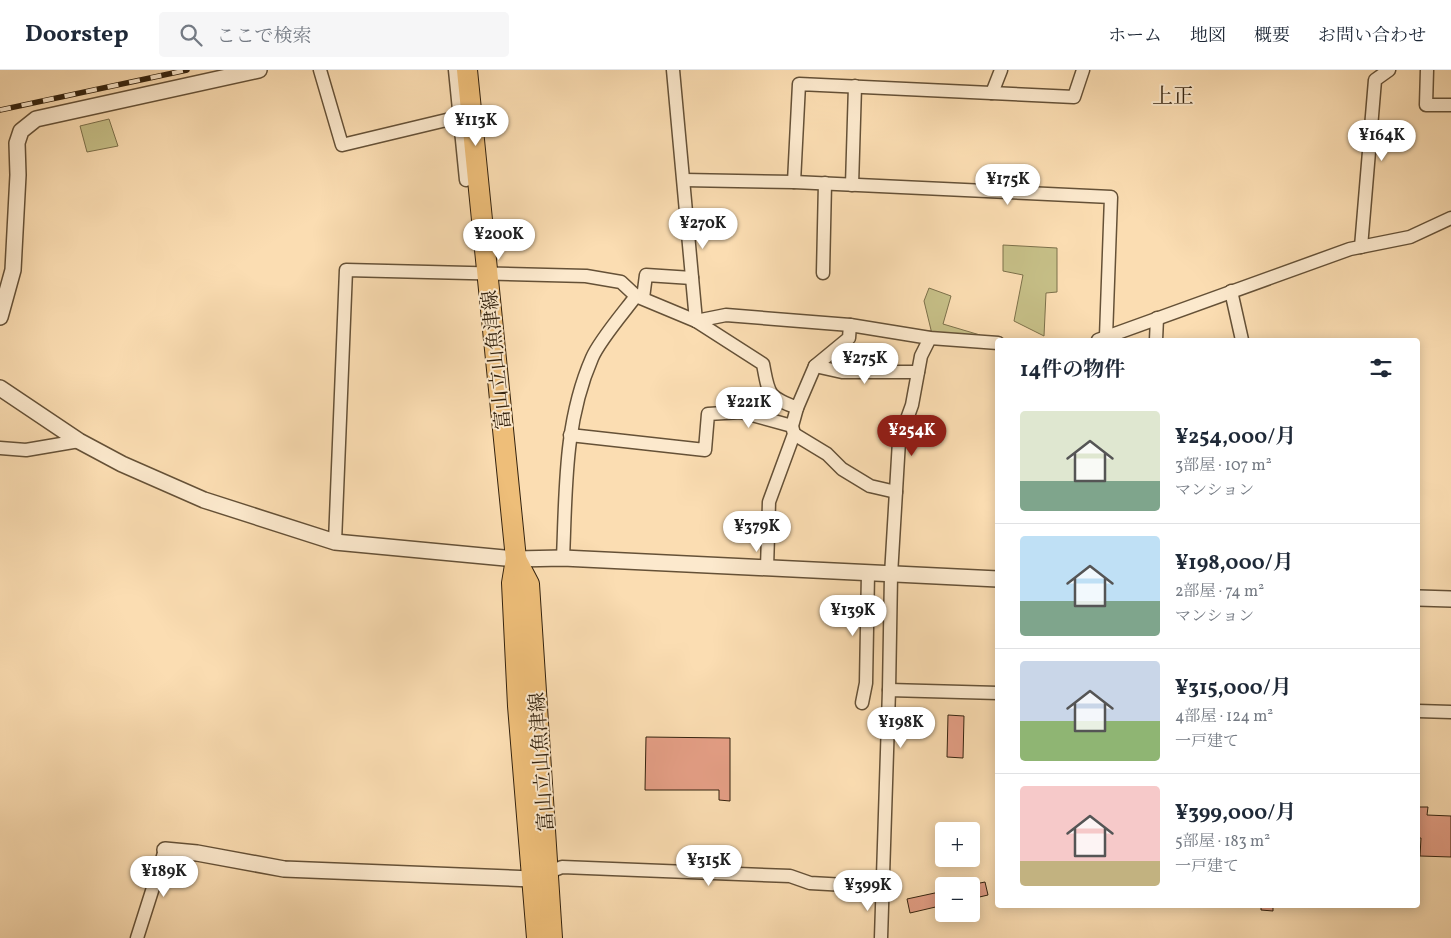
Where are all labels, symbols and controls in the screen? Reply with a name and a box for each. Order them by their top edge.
search box [159,12,509,57]
text: Doorstep [25,18,129,52]
icon: search [177,21,205,49]
text: ここで検索 [217,24,312,50]
text: ホーム [1108,24,1162,49]
text: 地図 [1190,24,1226,49]
text: 概要 [1254,24,1290,49]
text: お問い合わせ [1318,24,1426,49]
district label: 上正 [1152,83,1194,112]
pin: ¥113K [441,104,511,147]
text: ¥113K [455,110,497,132]
pin: ¥164K [1347,119,1417,162]
text: ¥164K [1359,125,1405,147]
pin: ¥175K [973,164,1043,206]
text: ¥175K [986,169,1030,191]
pin: ¥270K [668,208,738,250]
text: ¥270K [680,213,726,235]
pin: ¥200K [464,218,534,261]
text: ¥200K [474,224,524,246]
street label: 富山立山魚津線 [477,289,519,431]
pin: ¥275K [830,342,900,385]
text: ¥275K [842,348,888,370]
icon: filters [1367,354,1395,382]
text: 14件の物件 [1020,356,1125,385]
pin: ¥221K [714,386,784,429]
text: ¥221K [727,392,771,414]
pin: ¥254K [877,414,947,457]
text: ¥254K [888,420,936,442]
text: ¥254,000/月 [1175,423,1296,452]
icon: home [1060,431,1120,491]
text: 3部屋 · 107 m² [1175,455,1272,477]
text: マンション [1175,480,1254,502]
pin: ¥379K [722,510,792,553]
text: ¥379K [734,516,780,538]
text: ¥198,000/月 [1175,549,1294,578]
icon: home [1060,556,1120,616]
text: 2部屋 · 74 m² [1175,581,1264,603]
pin: ¥139K [818,594,888,637]
text: ¥139K [831,600,875,622]
text: マンション [1175,606,1254,628]
text: ¥315,000/月 [1175,674,1292,703]
icon: home [1060,681,1120,741]
street label: 富山立山魚津線 [524,691,562,833]
pin: ¥198K [866,706,936,749]
text: 4部屋 · 124 m² [1175,706,1273,728]
text: ¥198K [878,712,924,734]
text: 一戸建て [1175,731,1239,753]
text: ¥399,000/月 [1175,799,1296,828]
icon: home [1060,806,1120,866]
map controls [935,822,980,922]
button: + [935,822,980,867]
text: 5部屋 · 183 m² [1175,831,1270,853]
pin: ¥315K [674,844,744,887]
text: ¥315K [687,850,731,872]
pin: ¥189K [129,856,199,898]
text: 一戸建て [1175,856,1239,878]
text: ¥189K [141,861,187,883]
pin: ¥399K [833,870,903,912]
text: ¥399K [844,875,892,897]
button: − [935,877,980,922]

